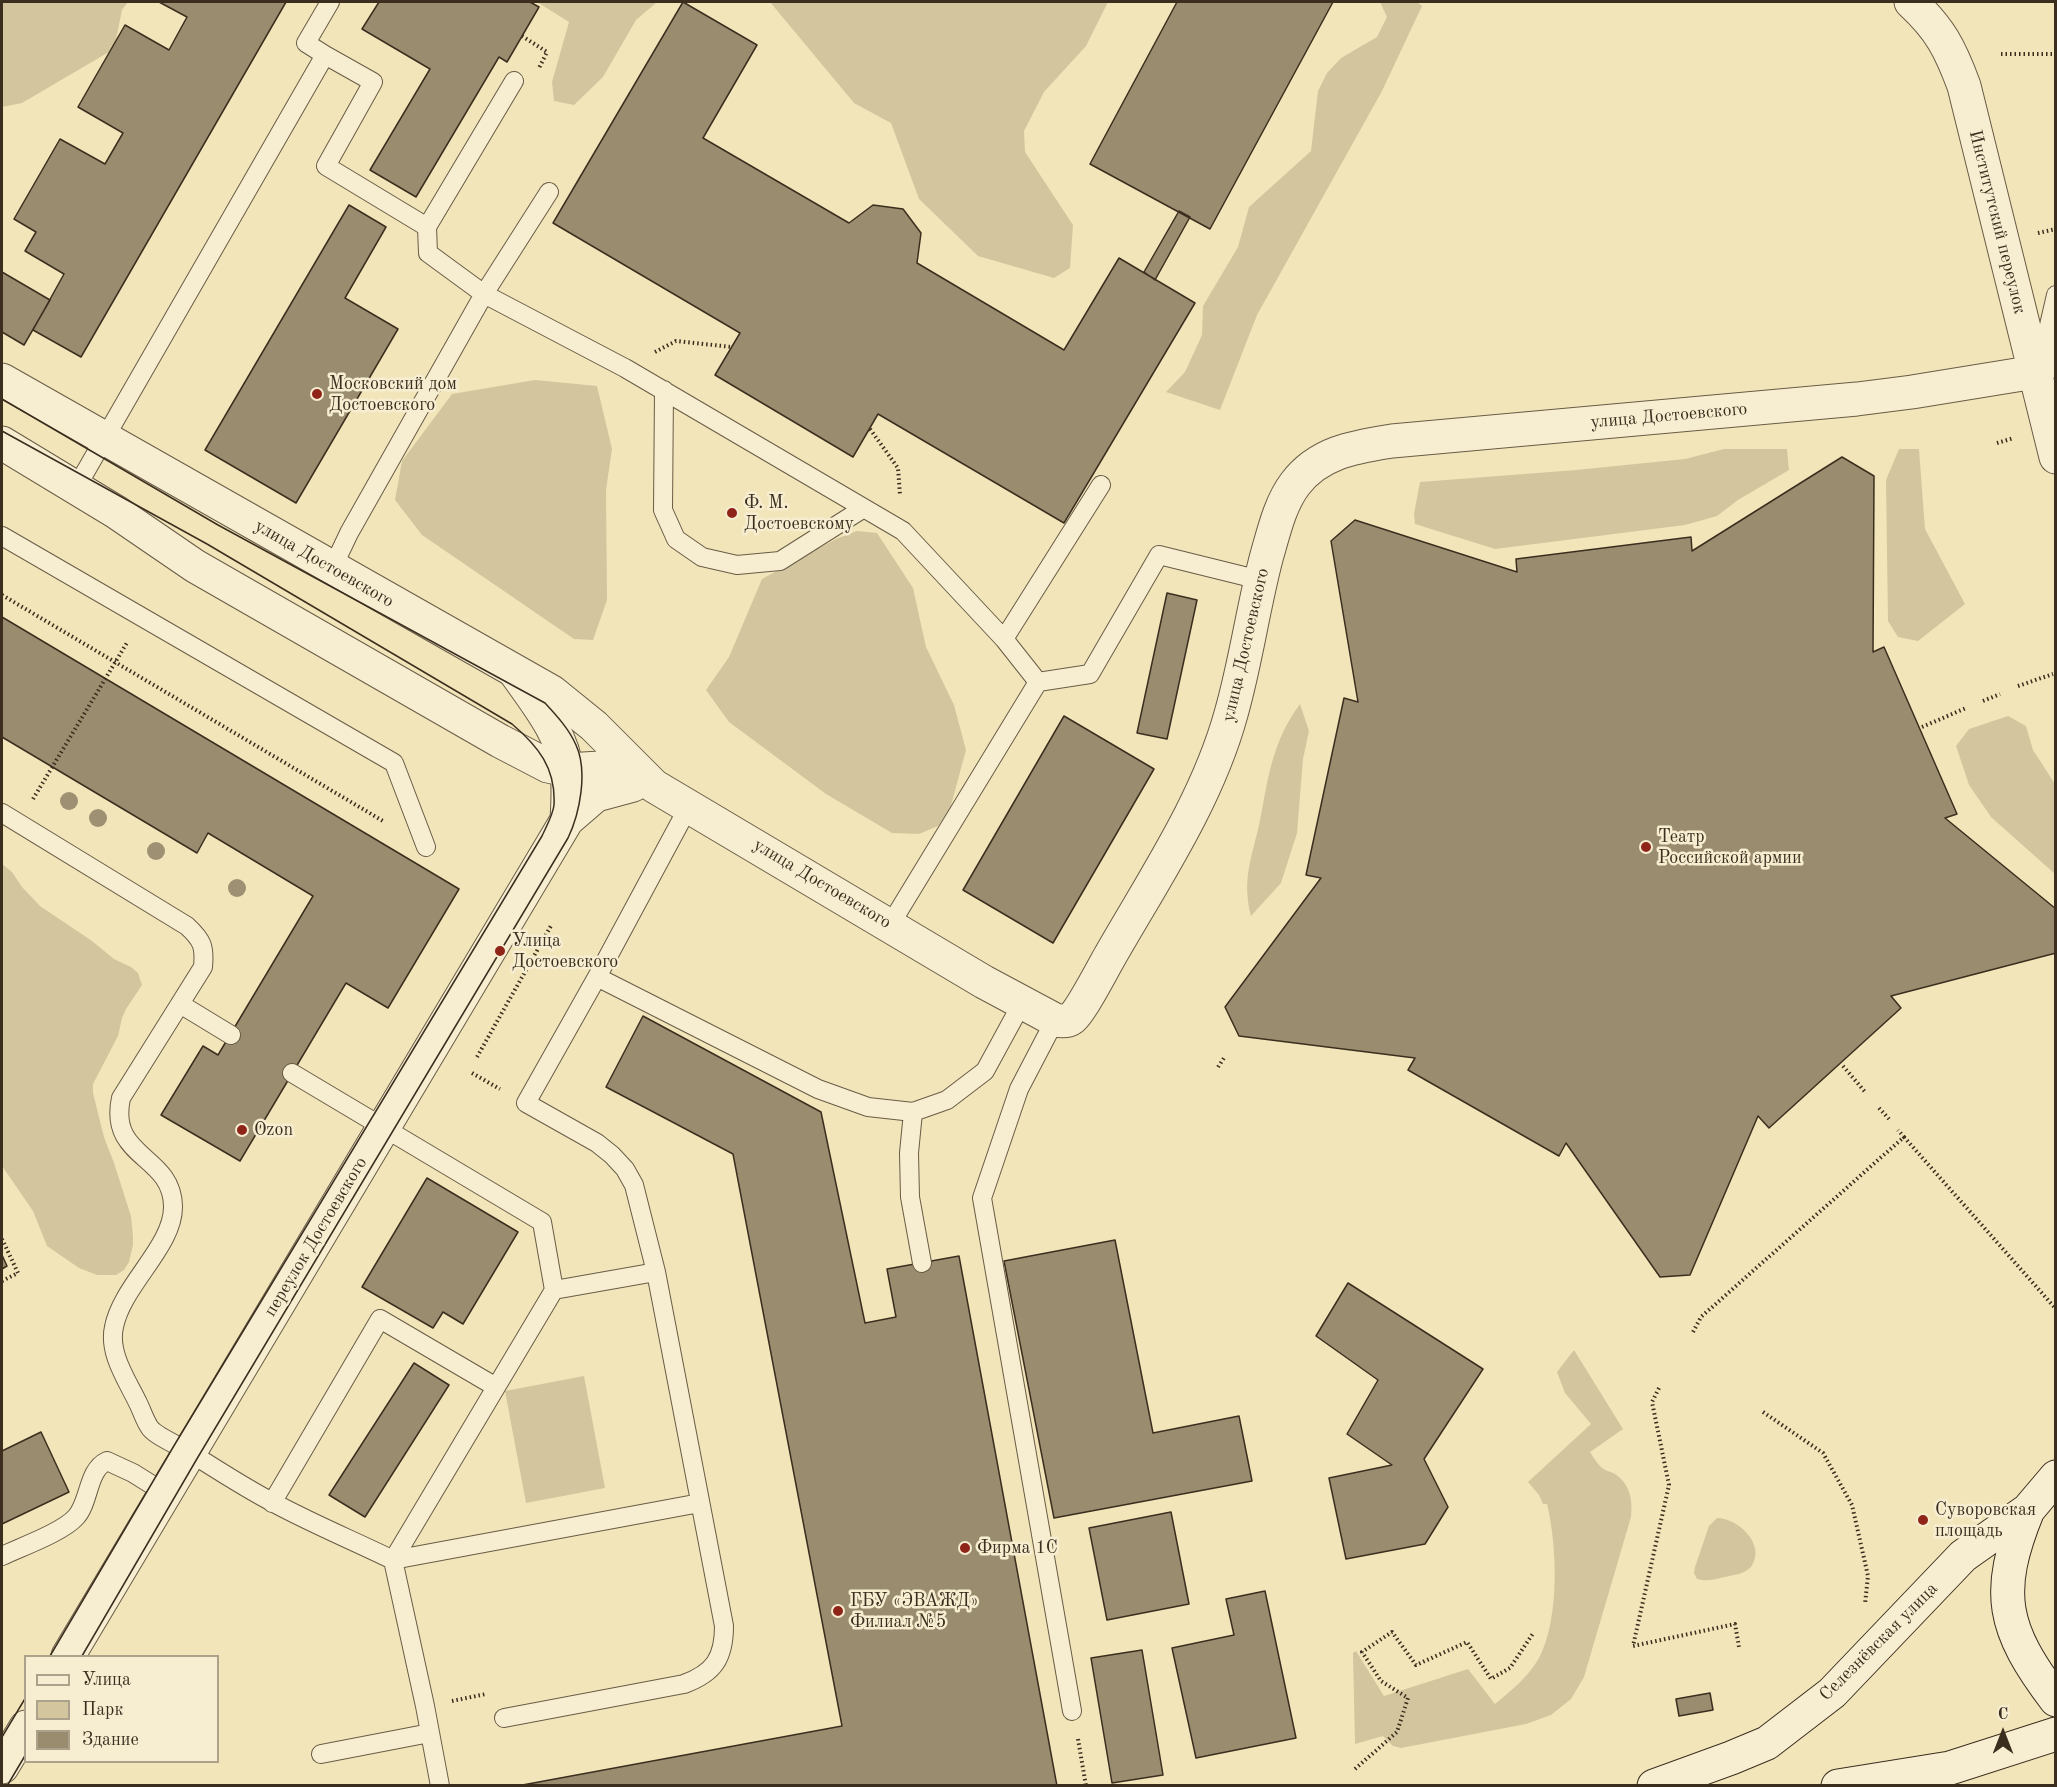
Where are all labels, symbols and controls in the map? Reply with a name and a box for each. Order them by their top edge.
street label: Институтский переулок [1964,128,2030,316]
place label: Московский дом Достоевского [329,373,457,416]
marker: Московский дом Достоевского [310,387,324,401]
street label: улица Достоевского [1590,398,1748,434]
place label: Ф. М. Достоевскому [744,492,854,534]
marker: Ф. М. Достоевскому [725,506,739,520]
street label: улица Достоевского [251,515,397,613]
street label: улица Достоевского [1218,566,1274,724]
place label: Театр Российской армии [1658,826,1802,868]
street label: улица Достоевского [749,834,895,934]
marker: Театр Российской армии [1639,840,1653,854]
place label: Улица Достоевского [512,930,618,972]
marker: Улица Достоевского [493,944,507,958]
place label: Ozon [254,1119,293,1141]
marker: Ozon [235,1123,249,1137]
street label: переулок Достоевского [260,1153,372,1321]
place label: Суворовская площадь [1935,1499,2036,1541]
marker: Суворовская площадь [1916,1513,1930,1527]
place label: Фирма 1С [977,1537,1058,1559]
marker: Фирма 1С [958,1541,972,1555]
street label: Селезнёвская улица [1815,1578,1943,1706]
place label: ГБУ «ЭВАЖД» Филиал №5 [850,1590,979,1632]
marker: ГБУ «ЭВАЖД» Филиал №5 [831,1604,845,1618]
legend [24,1655,219,1763]
text: Улица [82,1671,131,1689]
text: Парк [82,1701,123,1719]
north arrow [1973,1703,2033,1763]
text: С [1998,1707,2008,1723]
text: Здание [82,1731,139,1749]

